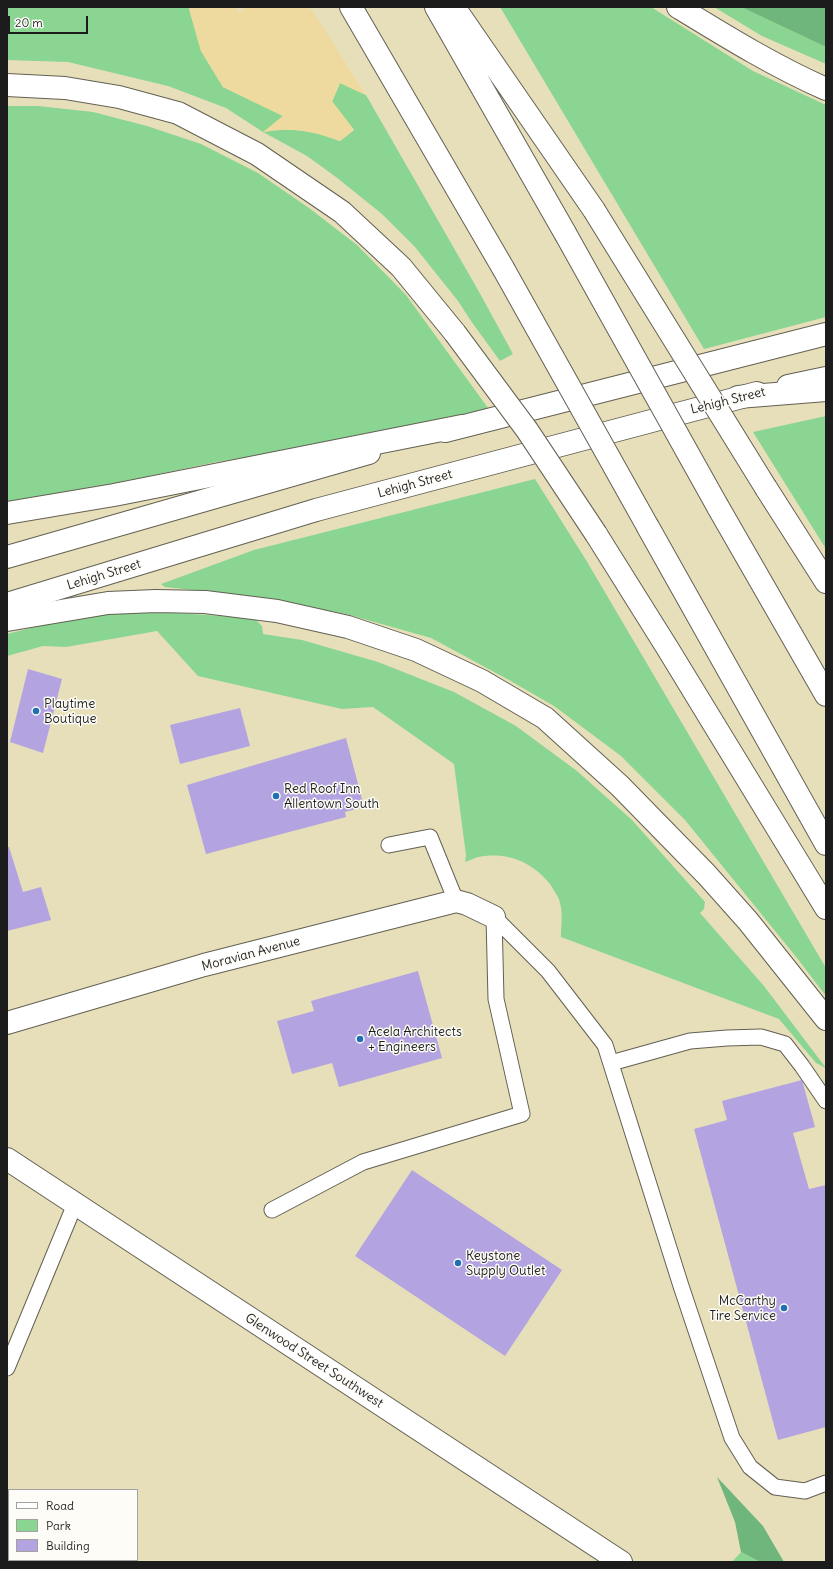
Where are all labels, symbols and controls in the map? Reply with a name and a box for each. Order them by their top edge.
scale bar [10,8,90,34]
text: 20 m [15,15,43,30]
street label: Lehigh Street [689,384,767,418]
street label: Lehigh Street [376,467,454,501]
street label: Lehigh Street [65,556,143,594]
place label: Playtime Boutique [44,696,96,727]
marker: Playtime Boutique [31,706,41,716]
place label: Red Roof Inn Allentown South [284,781,379,812]
marker: Red Roof Inn Allentown South [271,791,281,801]
street label: Moravian Avenue [200,933,302,975]
place label: Acela Architects + Engineers [368,1024,462,1055]
marker: Acela Architects + Engineers [355,1034,365,1044]
place label: Keystone Supply Outlet [466,1248,545,1279]
marker: Keystone Supply Outlet [453,1258,463,1268]
place label: McCarthy Tire Service [709,1293,776,1324]
marker: McCarthy Tire Service [779,1303,789,1313]
street label: Glenwood Street Southwest [242,1310,386,1412]
legend [8,1489,138,1561]
text: Road [46,1498,74,1513]
text: Park [46,1518,71,1533]
text: Building [46,1538,90,1553]

